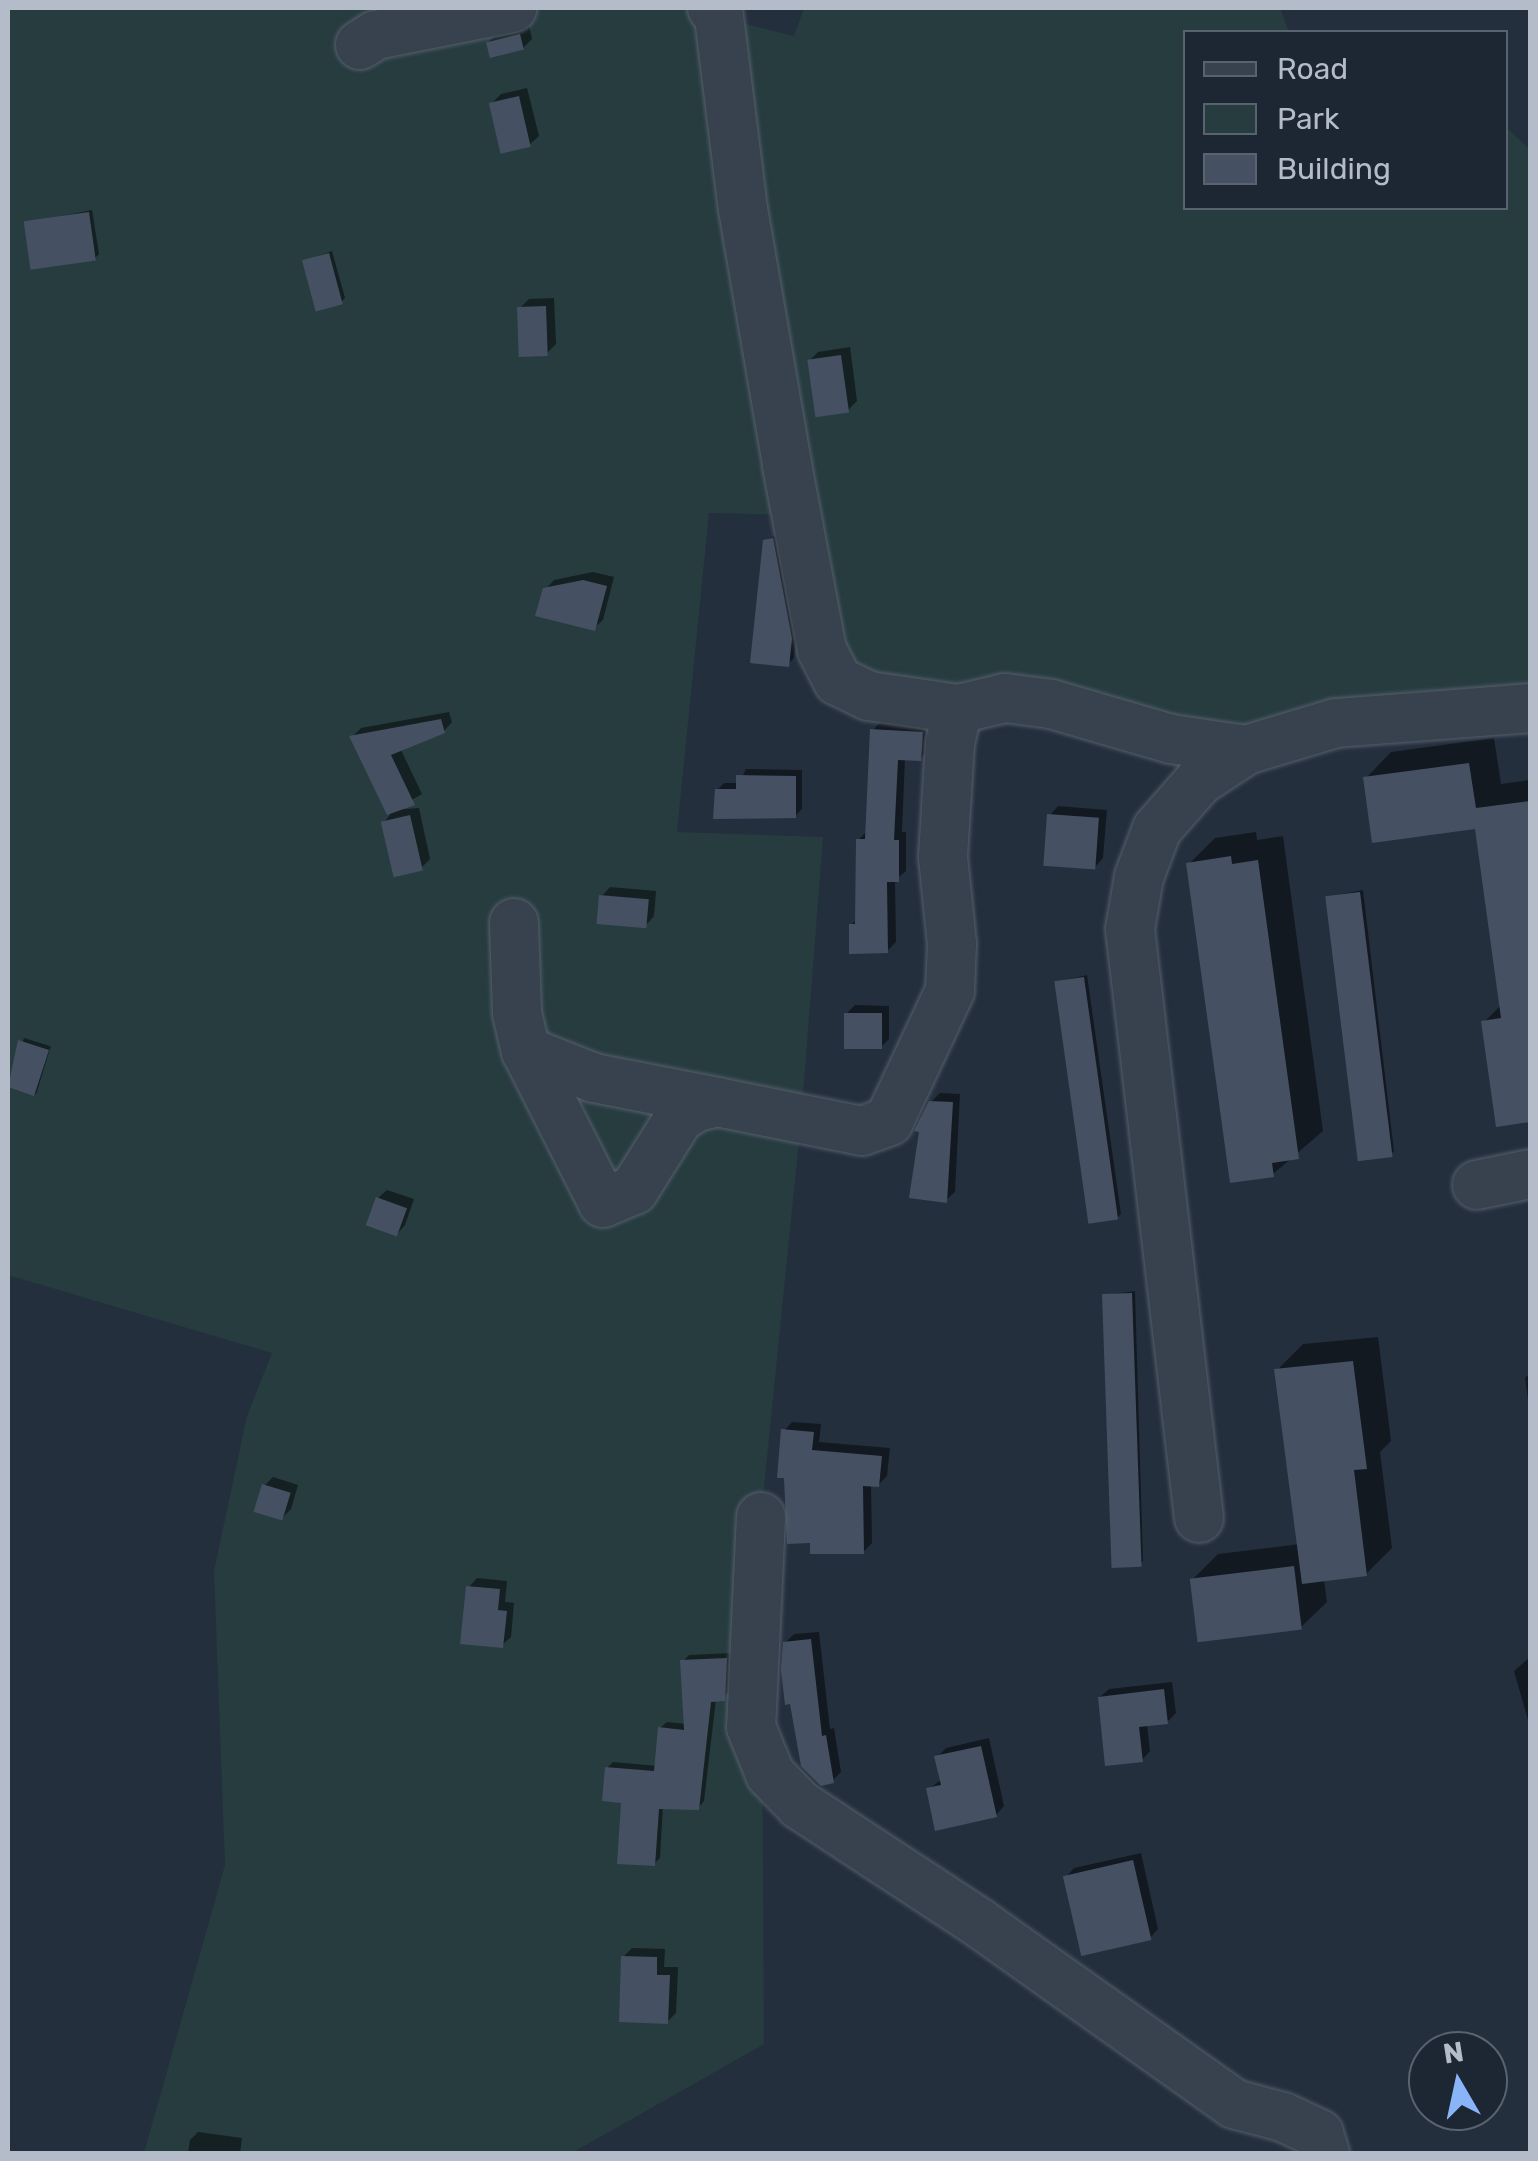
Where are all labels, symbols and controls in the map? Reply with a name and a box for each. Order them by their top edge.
legend [1183,30,1508,210]
text: Road [1277,51,1348,87]
text: Park [1277,101,1339,137]
text: Building [1277,151,1391,187]
north arrow [1408,2031,1508,2131]
text: N [1441,2035,1466,2071]

